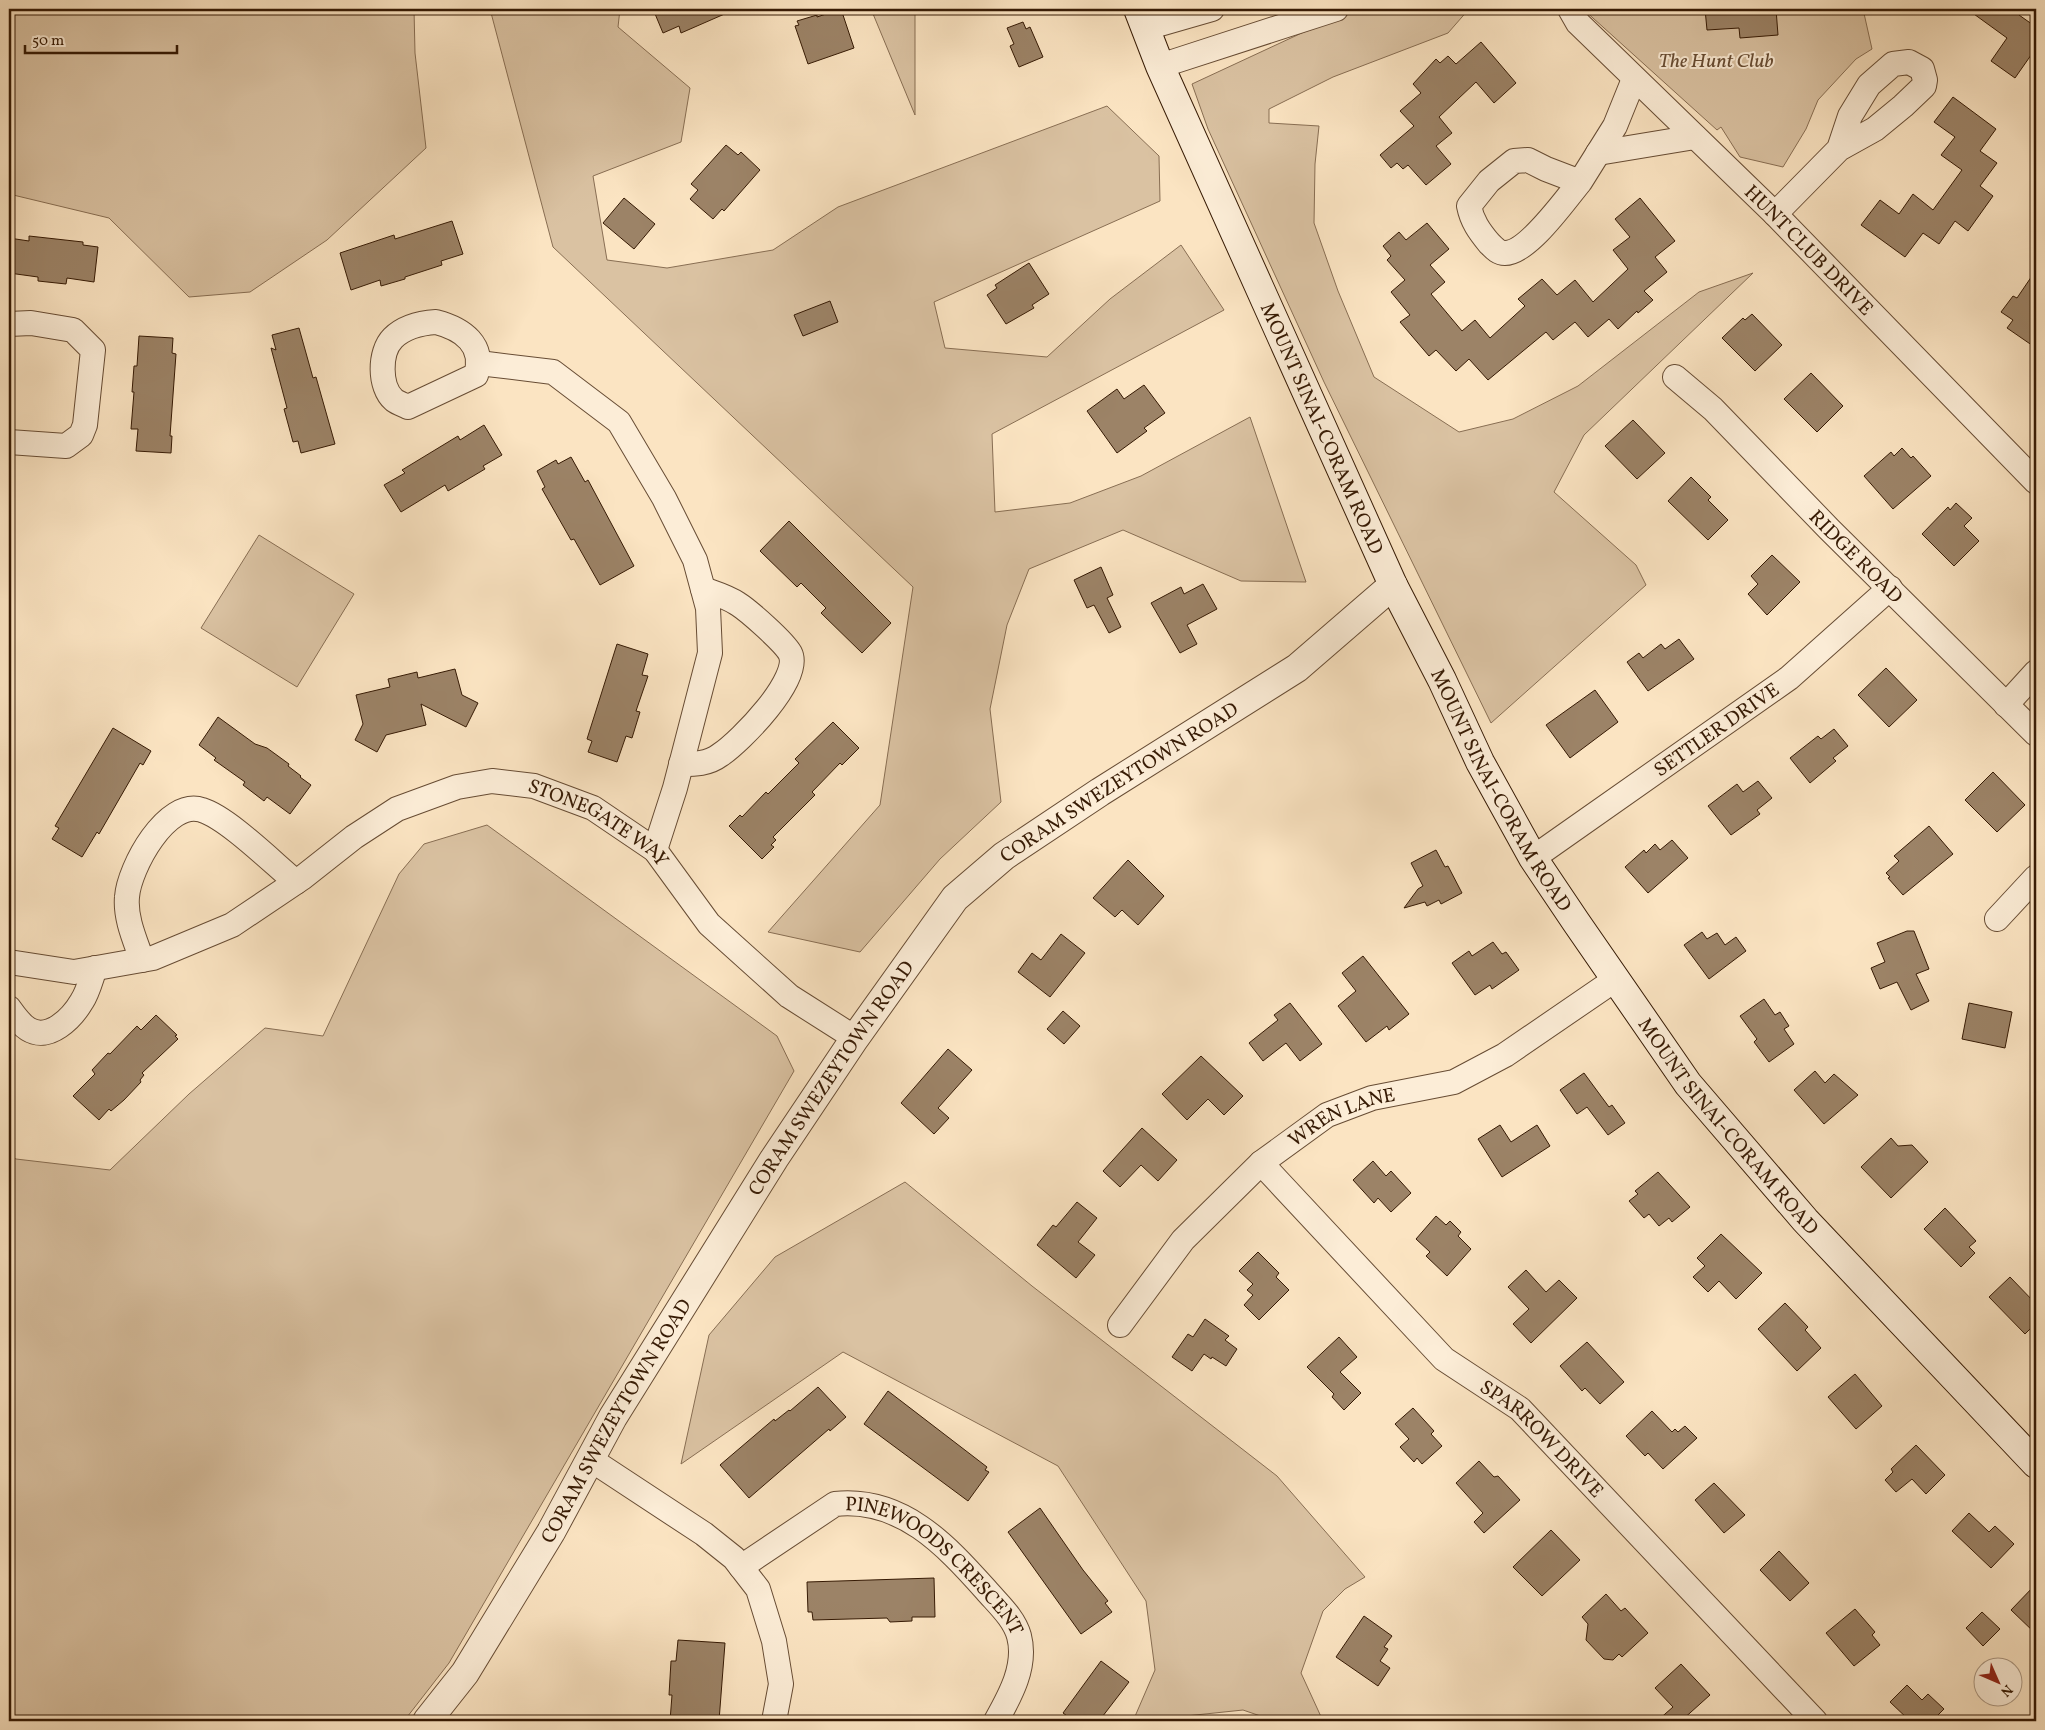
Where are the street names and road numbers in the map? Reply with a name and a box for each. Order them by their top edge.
street label: HUNT CLUB DRIVE [1737,179,1879,323]
street label: MOUNT SINAI-CORAM ROAD [1252,299,1389,559]
street label: RIDGE ROAD [1802,504,1908,611]
street label: MOUNT SINAI-CORAM ROAD [1423,664,1577,918]
street label: SETTLER DRIVE [1649,677,1786,785]
street label: CORAM SWEZEYTOWN ROAD [995,696,1244,871]
street label: STONEGATE WAY [524,773,675,873]
street label: CORAM SWEZEYTOWN ROAD [742,956,922,1202]
street label: MOUNT SINAI-CORAM ROAD [1630,1013,1824,1242]
street label: WREN LANE [1283,1082,1398,1155]
street label: CORAM SWEZEYTOWN ROAD [535,1294,699,1550]
street label: SPARROW DRIVE [1473,1374,1609,1505]
street label: PINEWOODS CRESCENT [845,1491,1029,1640]

